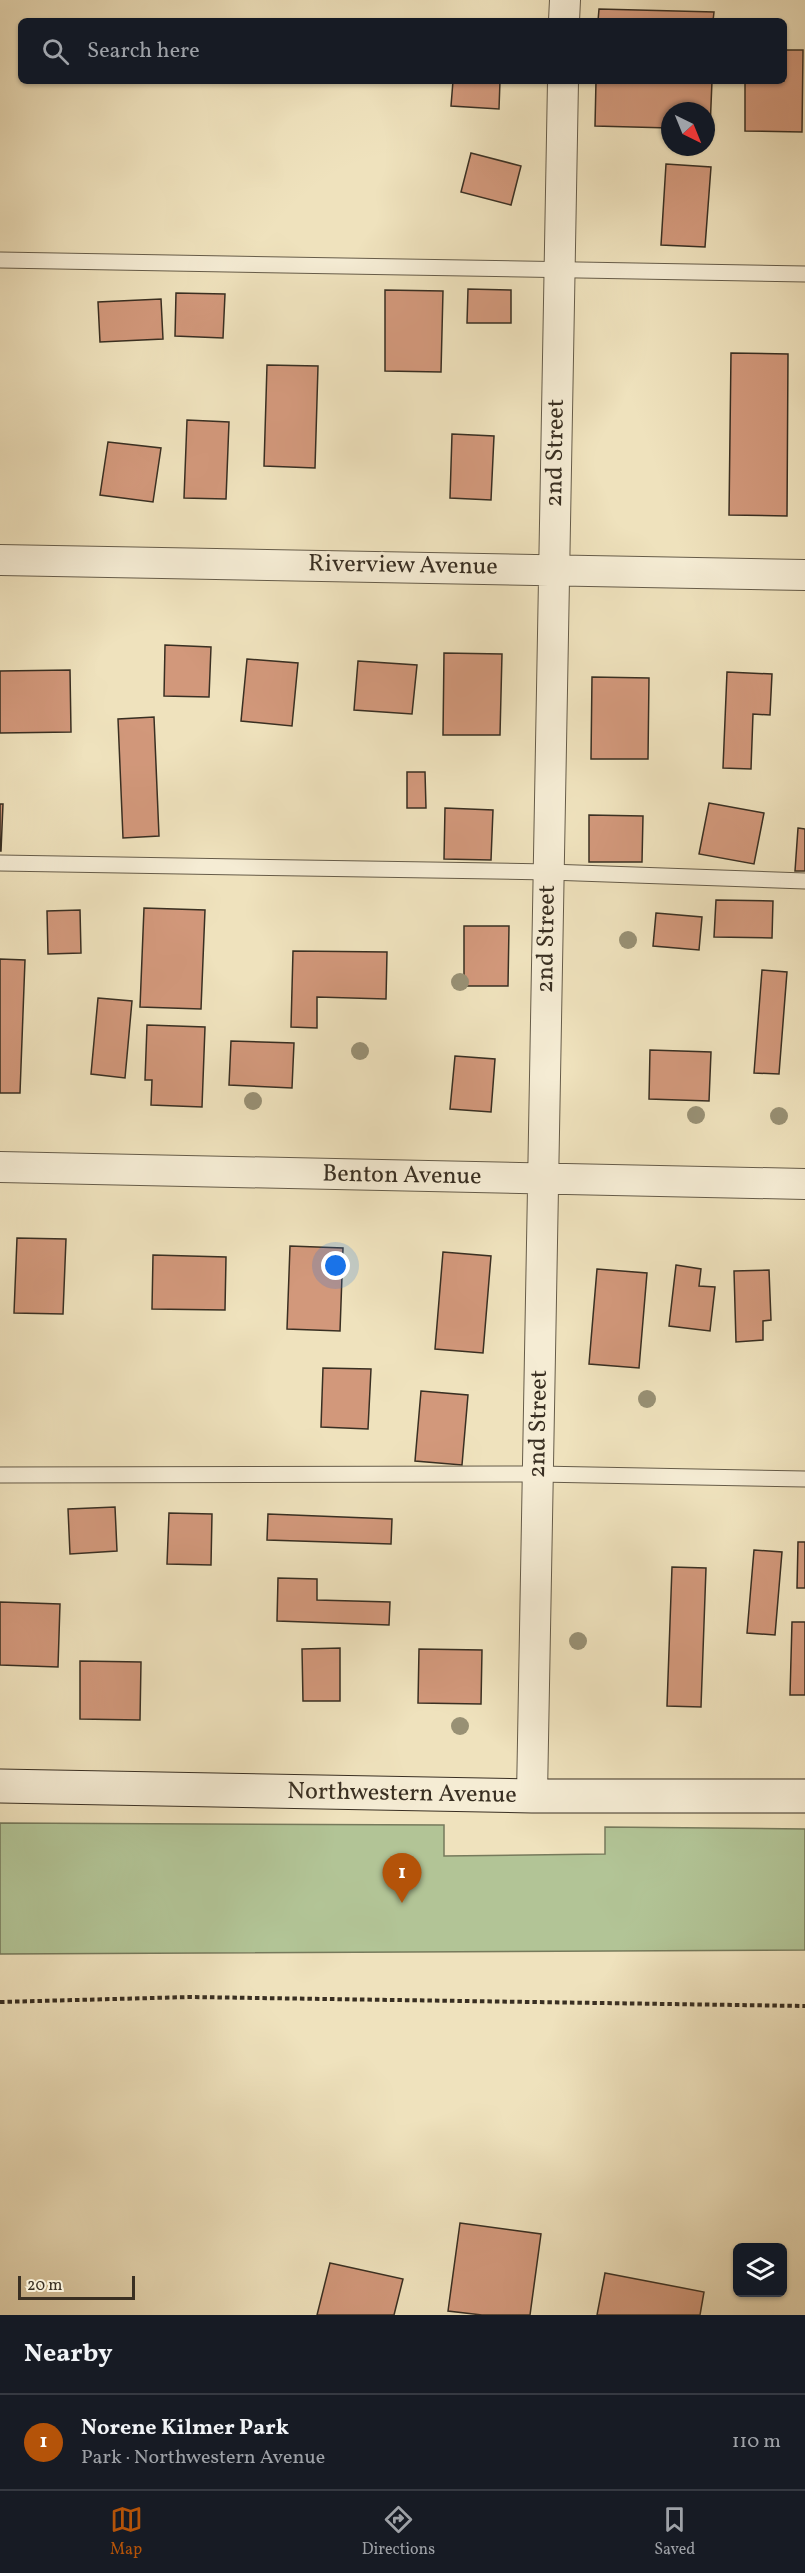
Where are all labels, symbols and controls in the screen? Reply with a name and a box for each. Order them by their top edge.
search box [18,18,787,84]
icon: search [39,35,72,68]
text: Search here [87,36,200,67]
north arrow [661,102,715,156]
street label: 2nd Street [538,398,574,508]
street label: Riverview Avenue [308,547,498,585]
street label: 2nd Street [529,884,565,994]
street label: Benton Avenue [322,1158,482,1194]
your location [321,1251,350,1280]
street label: 2nd Street [521,1369,557,1479]
street label: Northwestern Avenue [287,1775,517,1813]
pin: 1 [382,1854,422,1903]
map controls [733,2243,787,2297]
button: layers [733,2243,787,2297]
scale bar [18,2273,135,2300]
text: 20 m [27,2275,62,2297]
text: Nearby [24,2336,113,2372]
text: Norene Kilmer Park [81,2413,289,2444]
text: 1 [39,2428,48,2456]
text: 110 m [732,2428,781,2456]
text: Park · Northwestern Avenue [81,2444,325,2472]
tab: Map [110,2503,143,2561]
tab: Directions [362,2503,435,2561]
tab: Saved [654,2503,695,2561]

